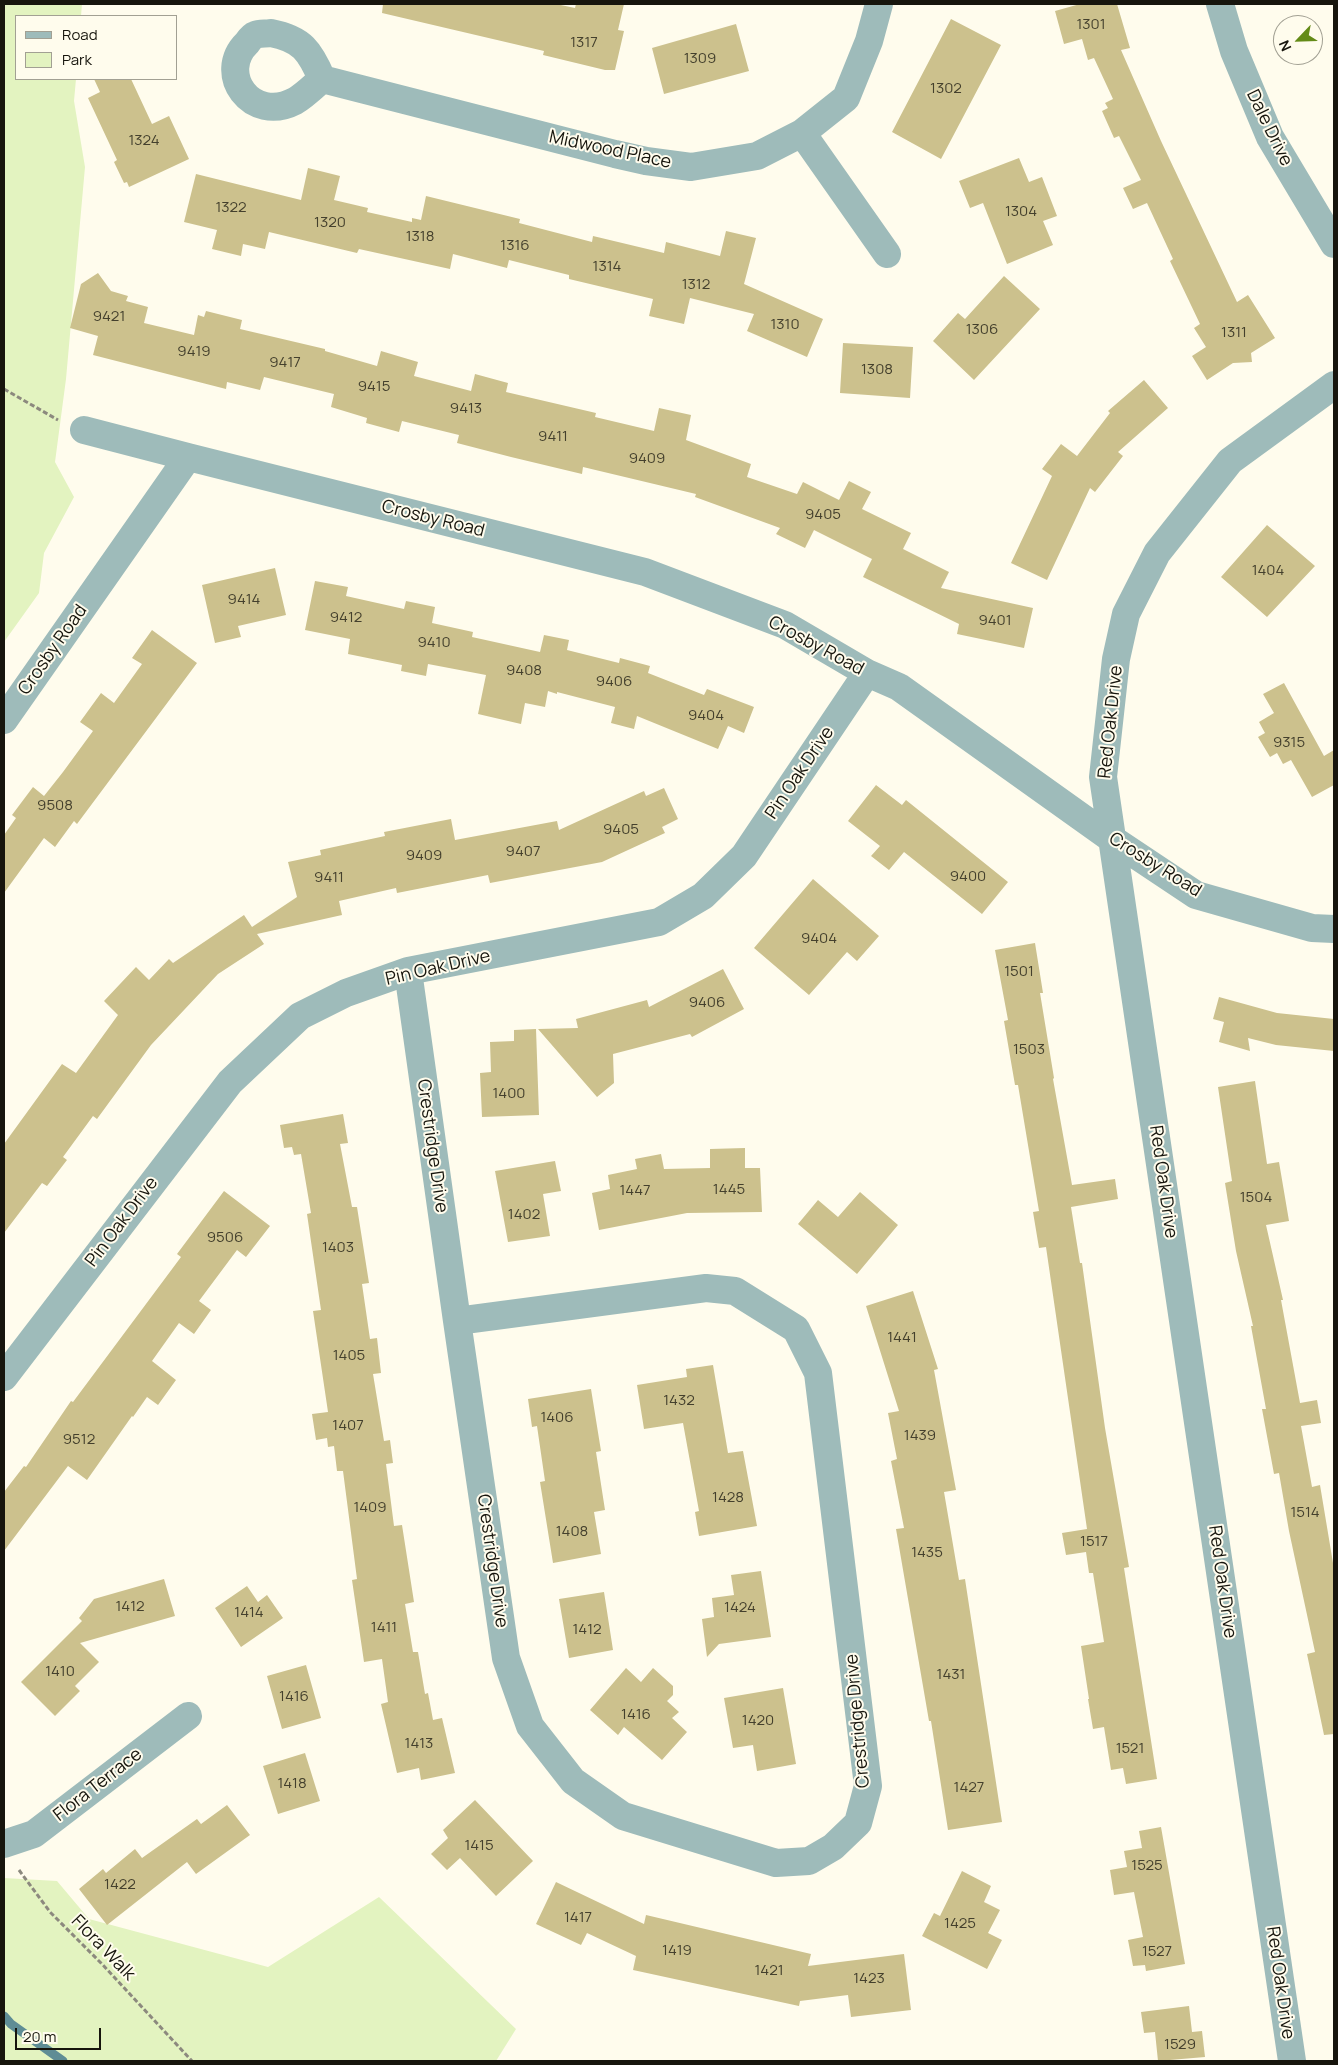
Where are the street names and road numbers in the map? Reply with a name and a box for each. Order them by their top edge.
street label: Dale Drive [1241,86,1297,170]
street label: Midwood Place [547,127,673,173]
street label: Crosby Road [379,496,487,542]
street label: Crosby Road [14,601,92,699]
street label: Crosby Road [765,612,867,680]
street label: Red Oak Drive [1094,664,1128,780]
street label: Pin Oak Drive [761,723,839,823]
street label: Crosby Road [1105,828,1205,902]
street label: Pin Oak Drive [383,945,493,991]
street label: Crestridge Drive [412,1078,452,1214]
street label: Red Oak Drive [1144,1124,1182,1240]
street label: Pin Oak Drive [81,1173,163,1271]
street label: Crestridge Drive [472,1493,512,1629]
street label: Red Oak Drive [1203,1524,1241,1640]
street label: Crestridge Drive [841,1653,875,1789]
street label: Flora Terrace [49,1744,147,1826]
street label: Flora Walk [66,1911,140,1985]
street label: Red Oak Drive [1261,1925,1299,2041]

